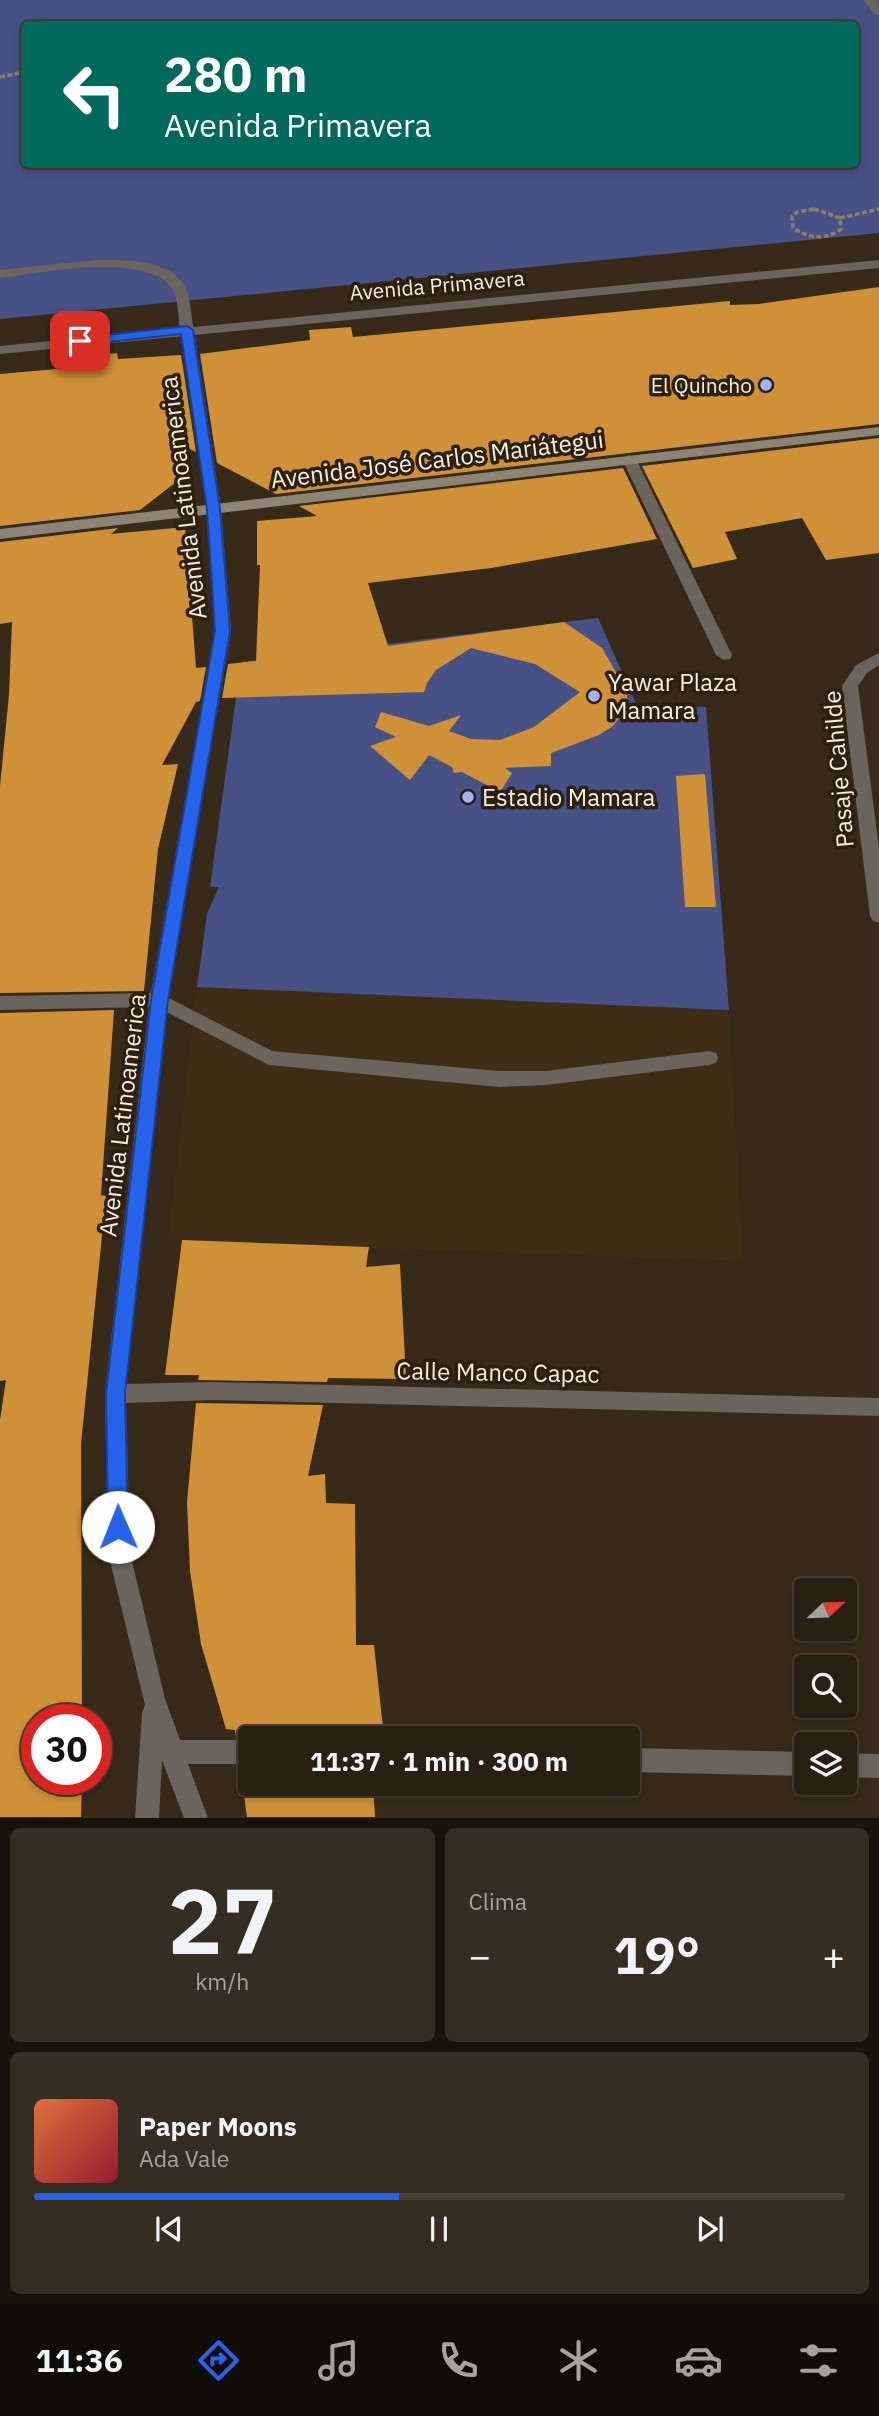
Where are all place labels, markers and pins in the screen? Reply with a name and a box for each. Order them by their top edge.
pin [50,311,110,371]
place label: El Quincho [651,371,752,399]
marker: El Quincho [758,377,774,393]
place label: Yawar Plaza Mamara [608,666,737,726]
marker: Yawar Plaza Mamara [586,688,602,704]
place label: Estadio Mamara [482,781,656,813]
marker: Estadio Mamara [460,789,476,805]

